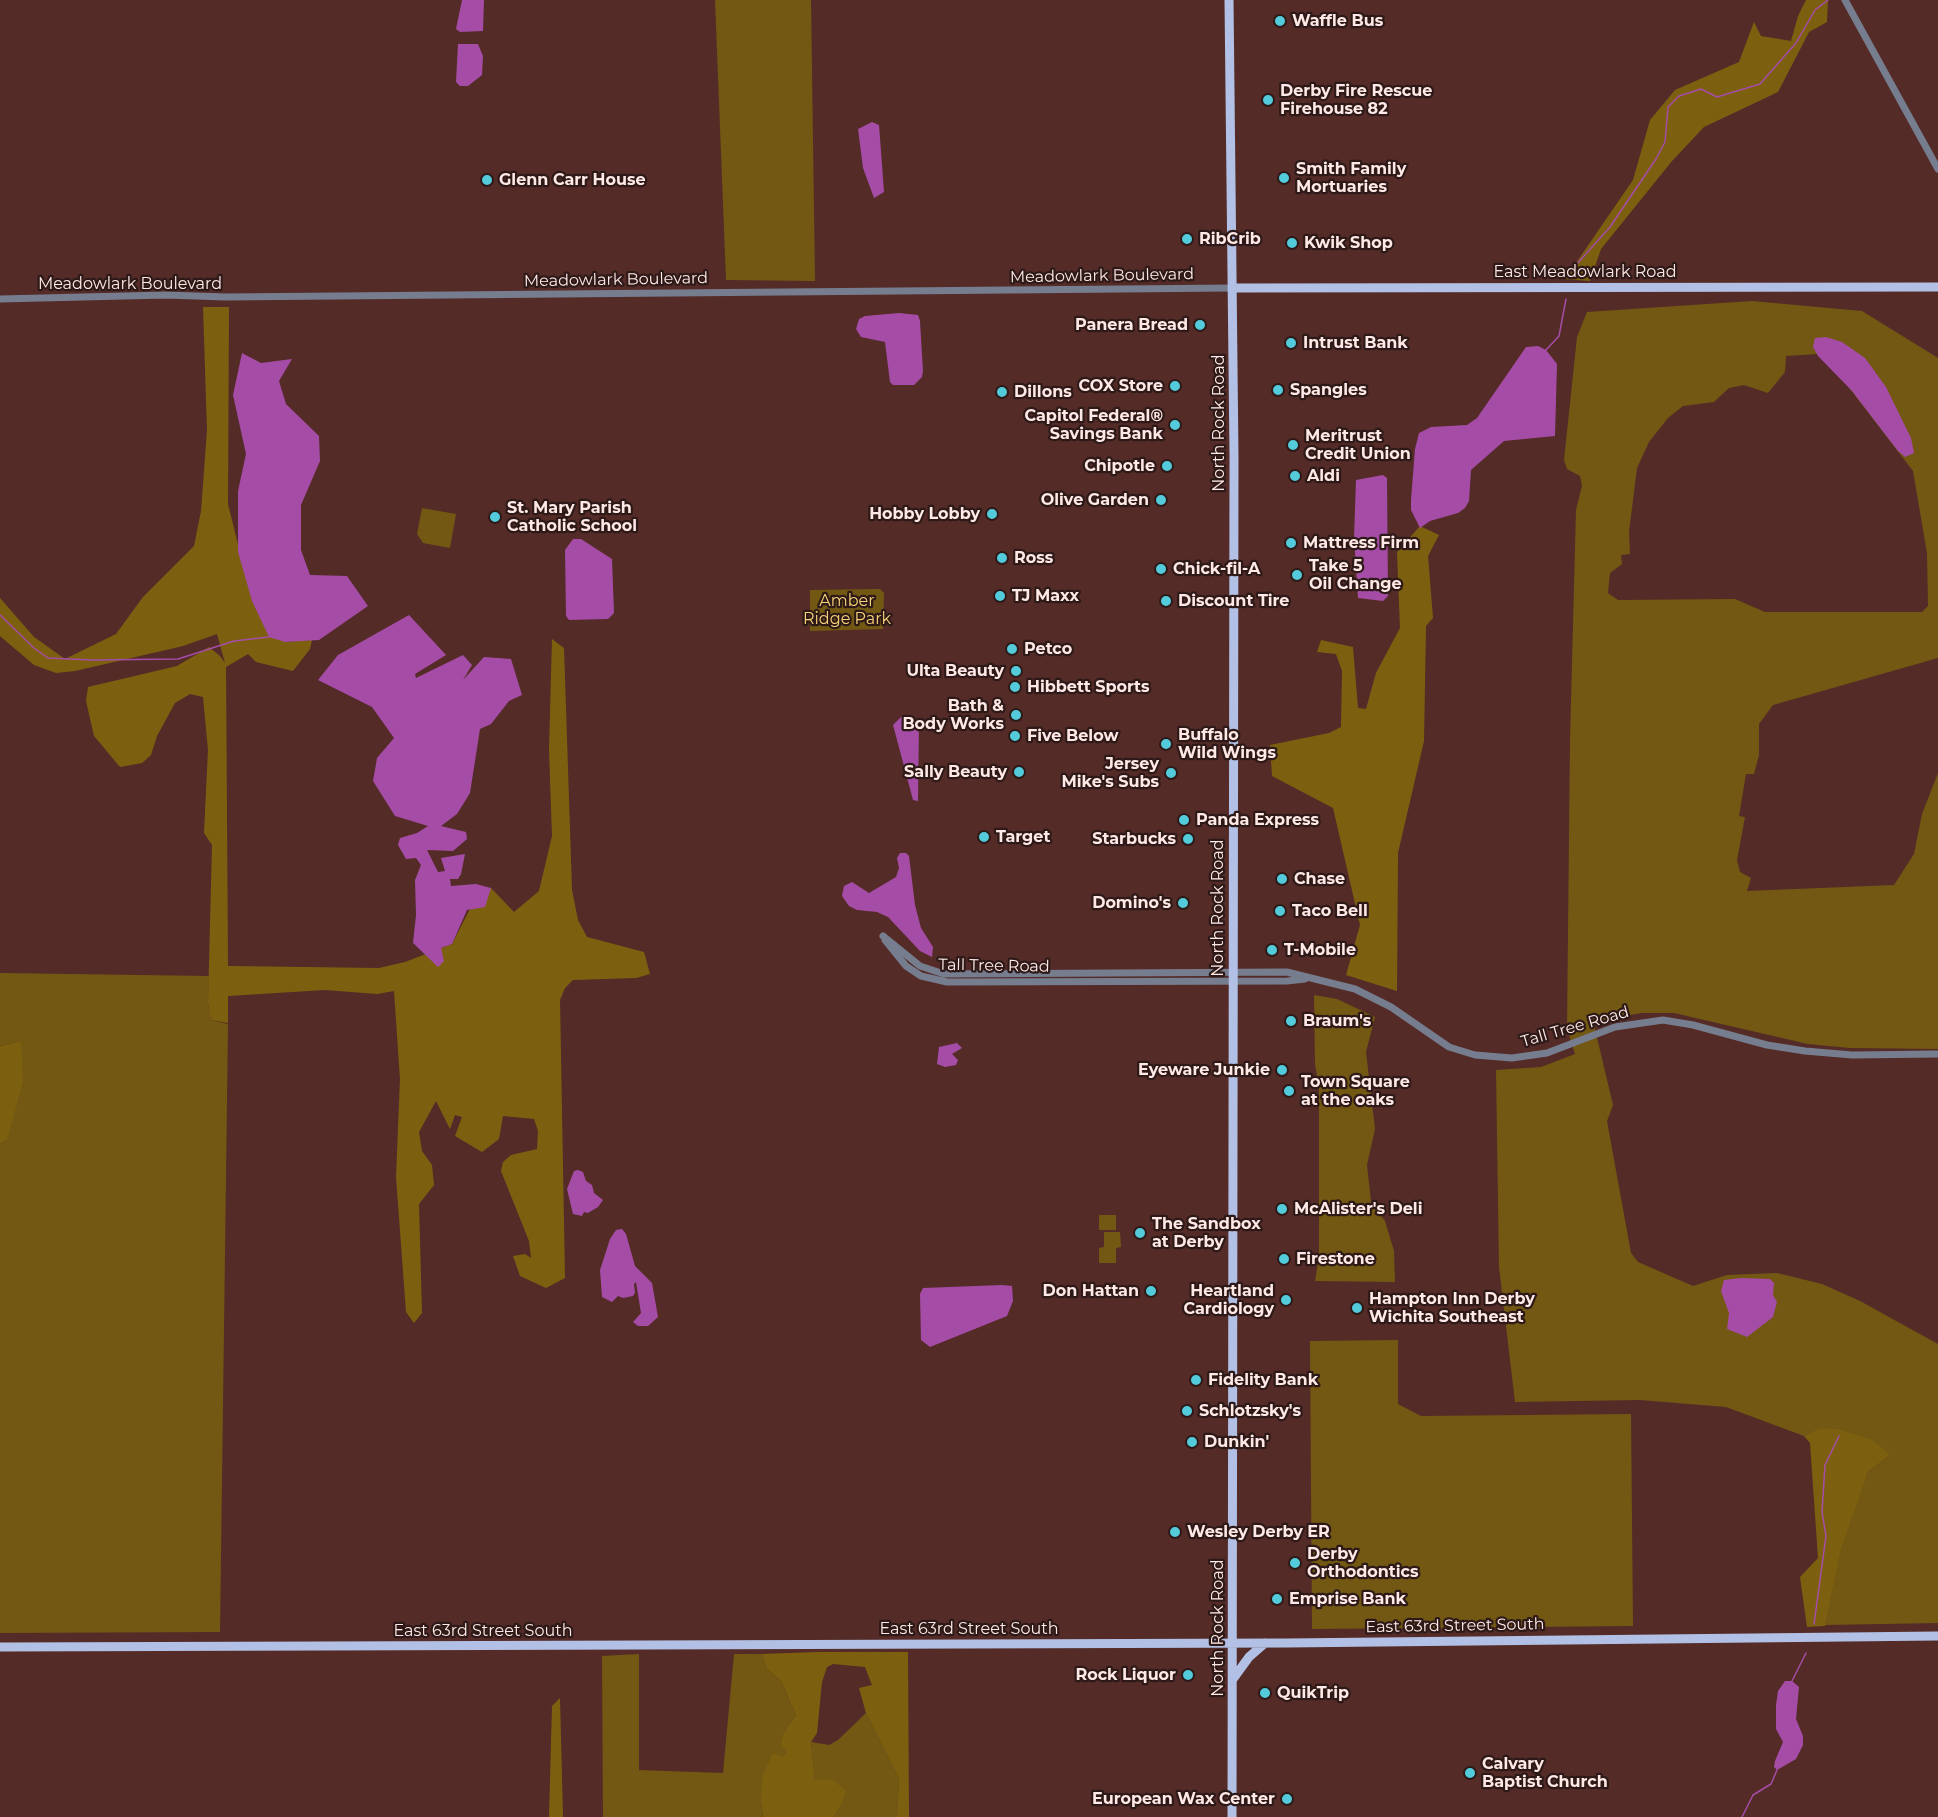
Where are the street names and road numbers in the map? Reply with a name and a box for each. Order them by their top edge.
street label: East Meadowlark Road [1494,262,1676,282]
street label: Meadowlark Boulevard [1010,265,1194,287]
street label: Meadowlark Boulevard [524,269,708,291]
street label: Meadowlark Boulevard [38,274,222,294]
street label: North Rock Road [1209,354,1229,492]
street label: North Rock Road [1208,839,1228,977]
street label: Tall Tree Road [938,955,1050,977]
street label: Tall Tree Road [1519,1002,1631,1052]
street label: North Rock Road [1208,1559,1228,1697]
street label: East 63rd Street South [1365,1615,1545,1637]
street label: East 63rd Street South [879,1619,1059,1639]
street label: East 63rd Street South [393,1621,573,1641]

